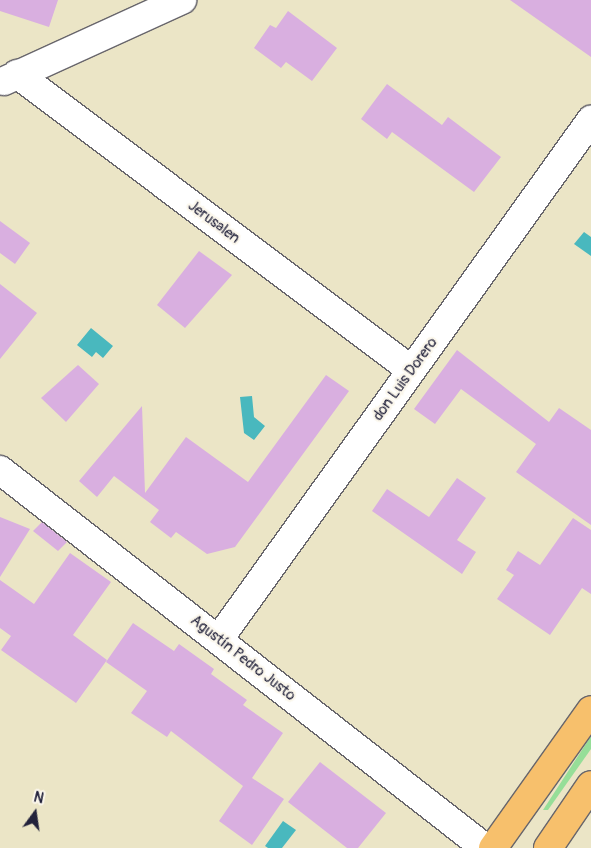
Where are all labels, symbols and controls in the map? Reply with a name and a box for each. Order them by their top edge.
street label: Jerusalen [184,197,244,247]
street label: don Luis Dorero [369,334,441,424]
street label: Agustín Pedro Justo [187,611,299,705]
north arrow [10,788,60,838]
text: N [32,789,45,807]

